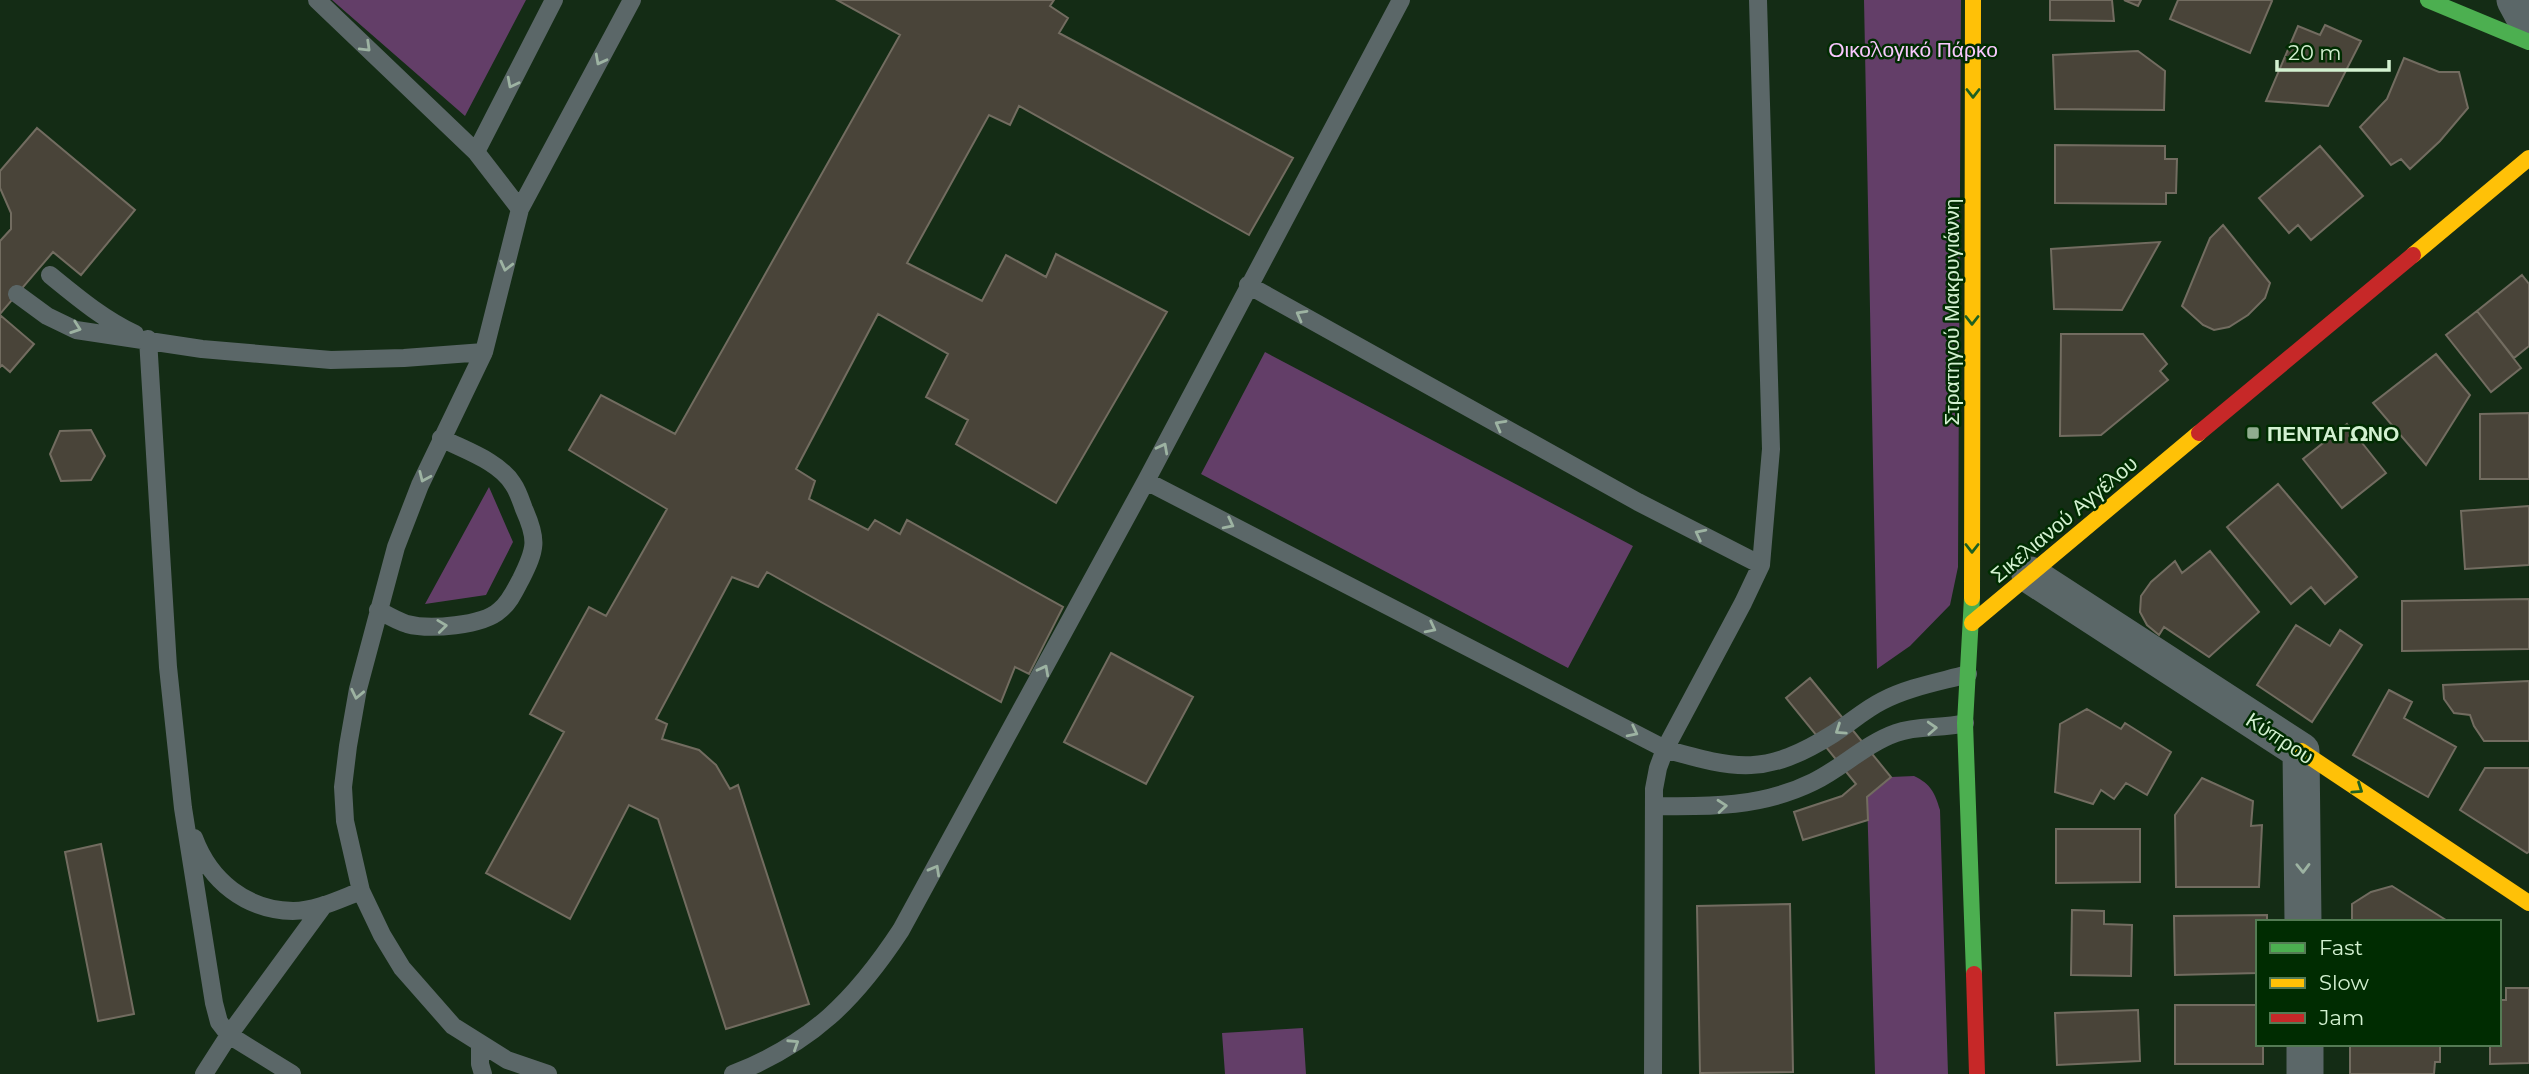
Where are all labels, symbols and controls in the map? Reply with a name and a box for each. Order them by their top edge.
scale bar [2277,28,2389,72]
park label: Οικολογικό Πάρκο [1828,37,1998,62]
one-way arrow [358,39,371,51]
text: 20 m [2288,40,2342,65]
one-way arrow [595,53,608,65]
one-way arrow [506,75,520,88]
one-way arrow [1965,88,1981,98]
street label: Στρατηγού Μακρυγιάννη [1939,198,1964,426]
one-way arrow [500,260,514,272]
one-way arrow [1296,310,1309,323]
one-way arrow [1964,315,1980,326]
one-way arrow [69,320,81,334]
one-way arrow [1495,420,1508,433]
place label: ΠΕΝΤΑΓΩΝΟ [2267,421,2399,446]
marker: ΠΕΝΤΑΓΩΝΟ [2245,425,2261,441]
one-way arrow [1155,443,1169,455]
street label: Σικελιανού Αγγέλου [1986,450,2142,588]
one-way arrow [418,470,432,482]
one-way arrow [1221,515,1234,529]
one-way arrow [1695,528,1708,542]
one-way arrow [1964,543,1980,553]
one-way arrow [436,618,448,633]
one-way arrow [1424,619,1436,633]
one-way arrow [1036,665,1049,677]
one-way arrow [351,688,366,700]
street label: Κύπρου [2241,707,2319,769]
one-way arrow [1834,721,1847,734]
one-way arrow [1927,721,1938,736]
one-way arrow [1626,724,1638,737]
one-way arrow [2350,781,2363,793]
one-way arrow [1717,799,1728,814]
one-way arrow [927,864,940,877]
one-way arrow [2295,864,2311,874]
legend [2256,920,2501,1046]
text: Fast [2319,935,2363,960]
text: Slow [2319,970,2369,995]
text: Jam [2318,1005,2364,1030]
one-way arrow [786,1040,799,1053]

